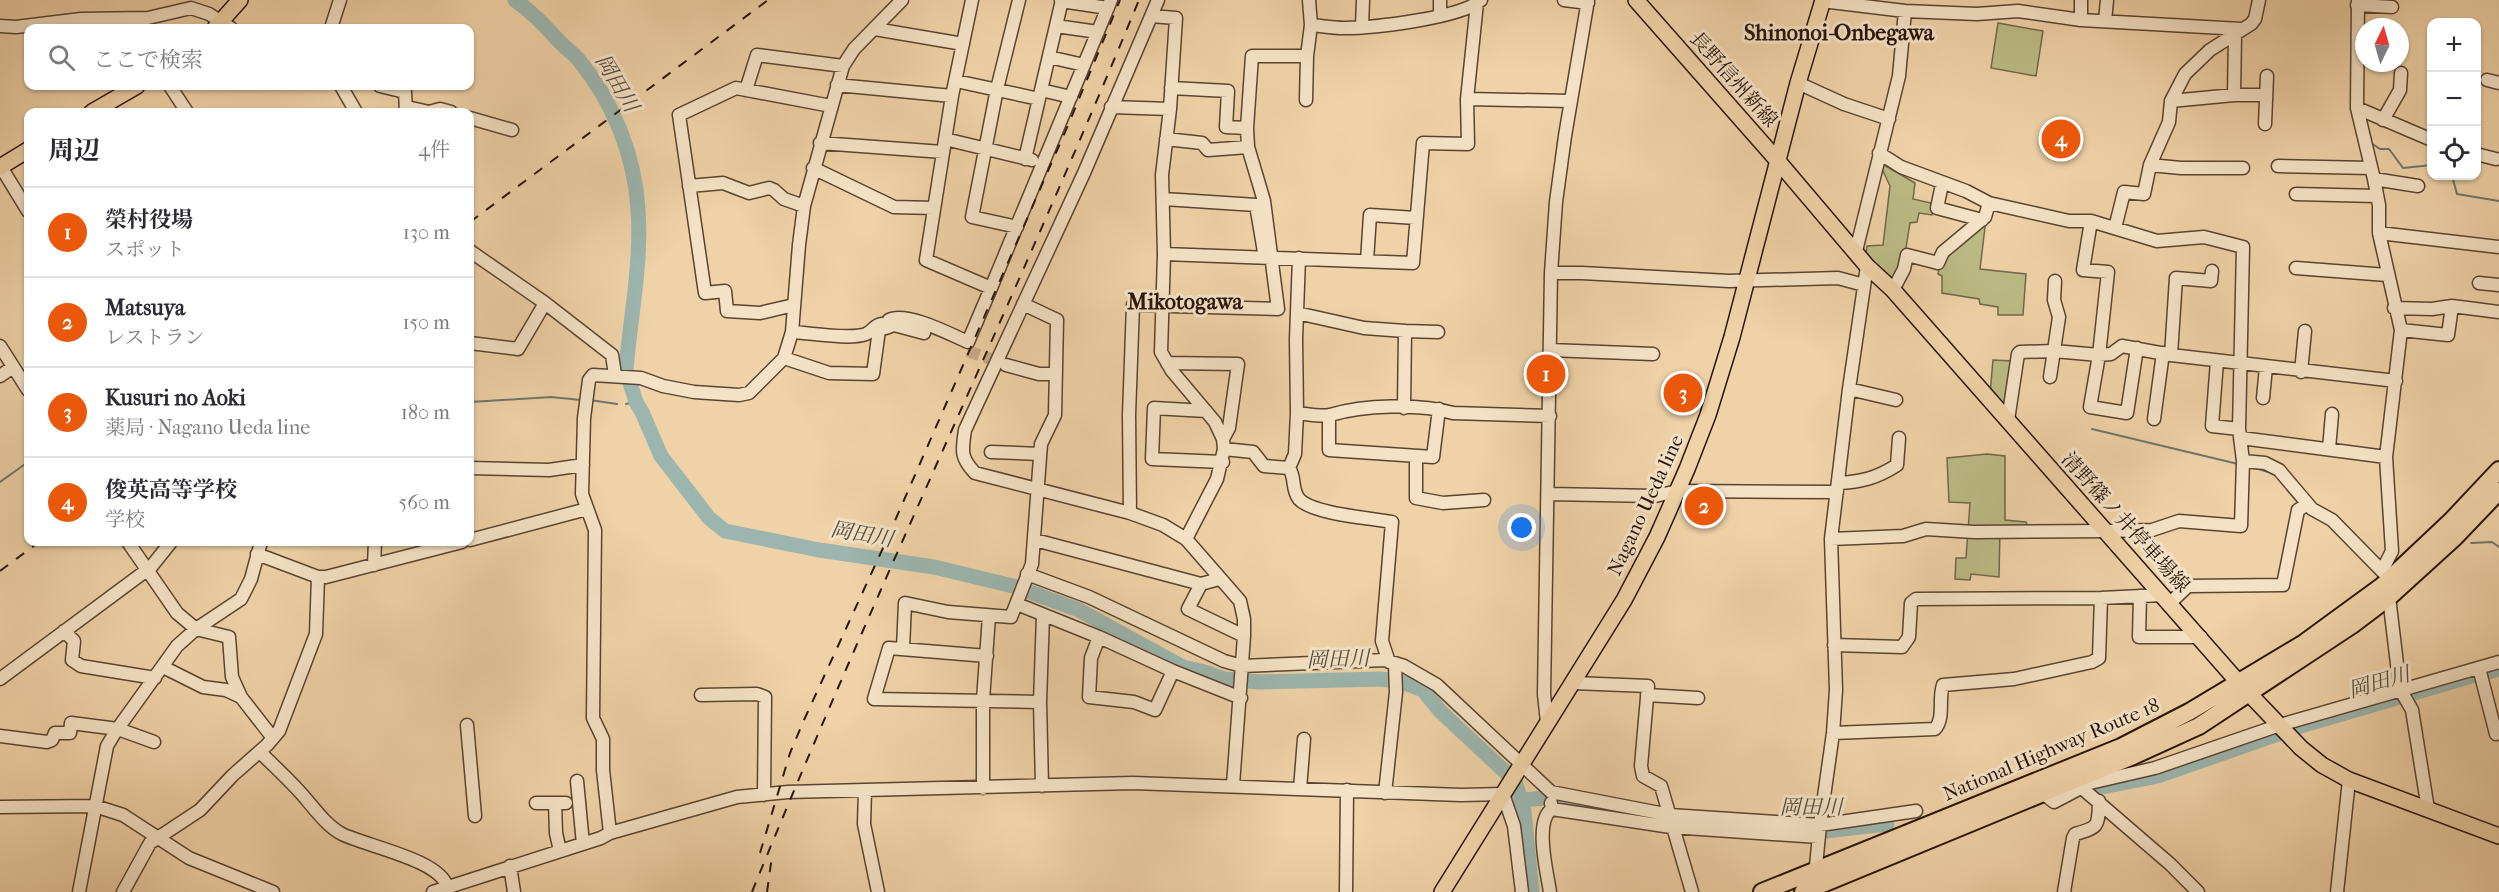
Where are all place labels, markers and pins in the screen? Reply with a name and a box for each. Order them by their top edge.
pin: 4 [2042,116,2080,162]
pin: 1 [1526,352,1566,397]
pin: 3 [1664,370,1702,416]
pin: 2 [1684,484,1724,528]

